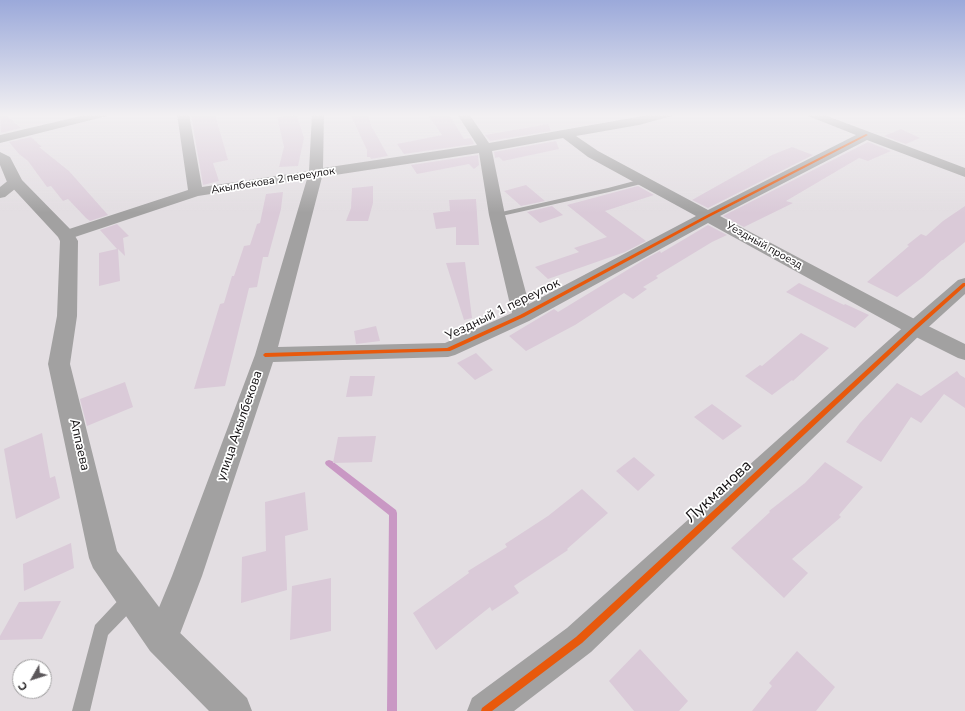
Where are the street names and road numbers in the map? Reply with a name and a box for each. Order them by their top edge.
street label: Акылбекова 2 переулок [210,165,336,197]
street label: Уездный проезд [723,220,805,272]
street label: Уездный 1 переулок [443,275,563,345]
street label: улица Акылбекова [214,369,266,483]
street label: Аппаева [65,418,93,472]
street label: Лукманова [682,456,756,528]

